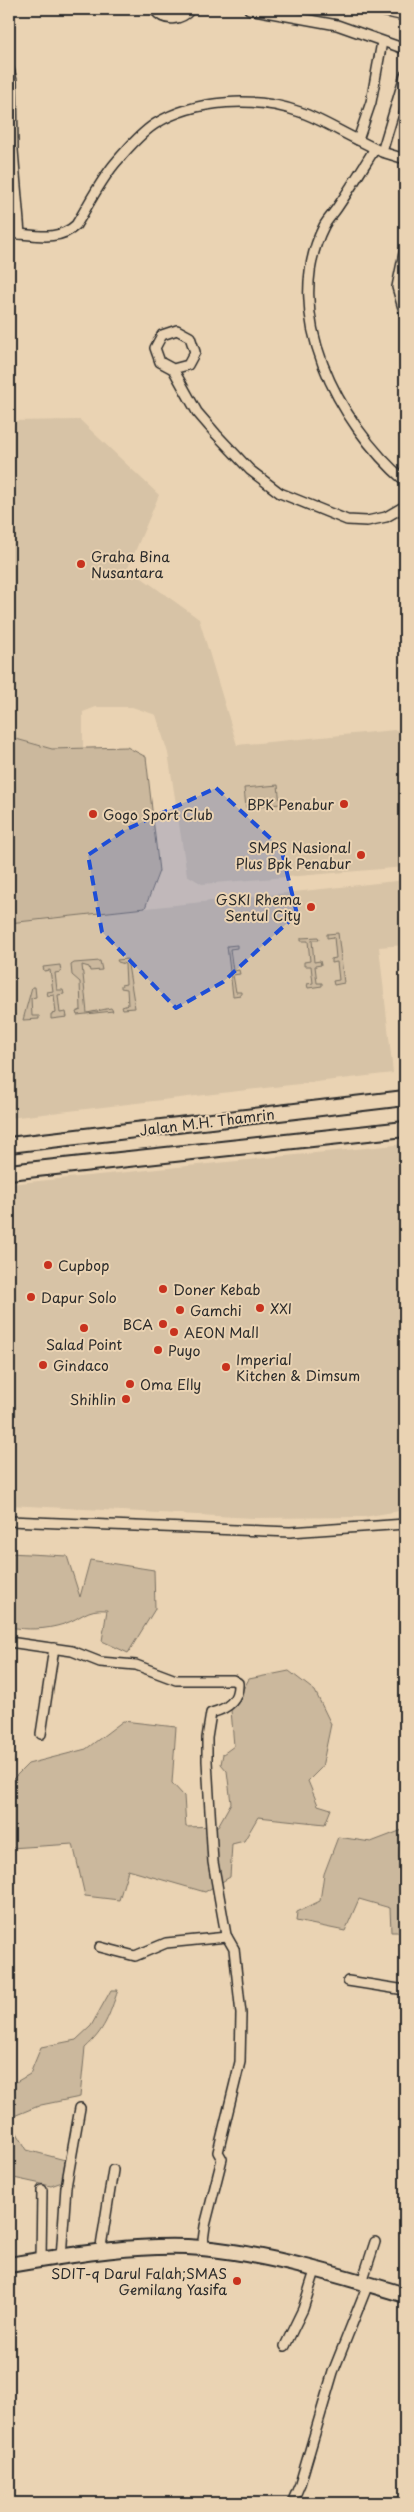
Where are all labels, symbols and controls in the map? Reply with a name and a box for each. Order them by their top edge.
place label: Graha Bina Nusantara [91,546,170,583]
marker: Graha Bina Nusantara [75,558,87,570]
place label: BPK Penabur [247,794,334,815]
marker: BPK Penabur [338,798,350,810]
place label: Gogo Sport Club [103,804,213,825]
marker: Gogo Sport Club [87,808,99,820]
place label: SMPS Nasional Plus Bpk Penabur [236,837,351,874]
marker: SMPS Nasional Plus Bpk Penabur [355,849,367,861]
place label: GSKI Rhema Sentul City [216,889,301,926]
marker: GSKI Rhema Sentul City [305,901,317,913]
street label: Jalan M.H. Thamrin [138,1103,276,1141]
place label: Cupbop [58,1255,109,1276]
marker: Cupbop [42,1259,54,1271]
place label: Doner Kebab [173,1279,261,1300]
marker: Doner Kebab [157,1283,169,1295]
place label: Dapur Solo [41,1287,117,1308]
marker: Dapur Solo [25,1291,37,1303]
place label: XXI [270,1298,292,1319]
place label: Gamchi [190,1300,242,1321]
marker: XXI [254,1302,266,1314]
marker: Gamchi [174,1304,186,1316]
place label: BCA [123,1314,153,1335]
marker: BCA [157,1318,169,1330]
marker: Salad Point [78,1322,90,1334]
place label: AEON Mall [184,1322,259,1343]
marker: AEON Mall [168,1326,180,1338]
place label: Salad Point [46,1334,123,1355]
place label: Puyo [168,1340,201,1361]
marker: Puyo [152,1344,164,1356]
place label: Imperial Kitchen & Dimsum [236,1349,360,1386]
place label: Gindaco [53,1355,109,1376]
marker: Gindaco [37,1359,49,1371]
marker: Imperial Kitchen & Dimsum [220,1361,232,1373]
place label: Oma Elly [140,1374,201,1395]
marker: Oma Elly [124,1378,136,1390]
place label: Shihlin [70,1389,116,1410]
marker: Shihlin [120,1393,132,1405]
place label: SDIT-q Darul Falah;SMAS Gemilang Yasifa [51,2263,227,2300]
marker: SDIT-q Darul Falah;SMAS Gemilang Yasifa [231,2275,243,2287]

